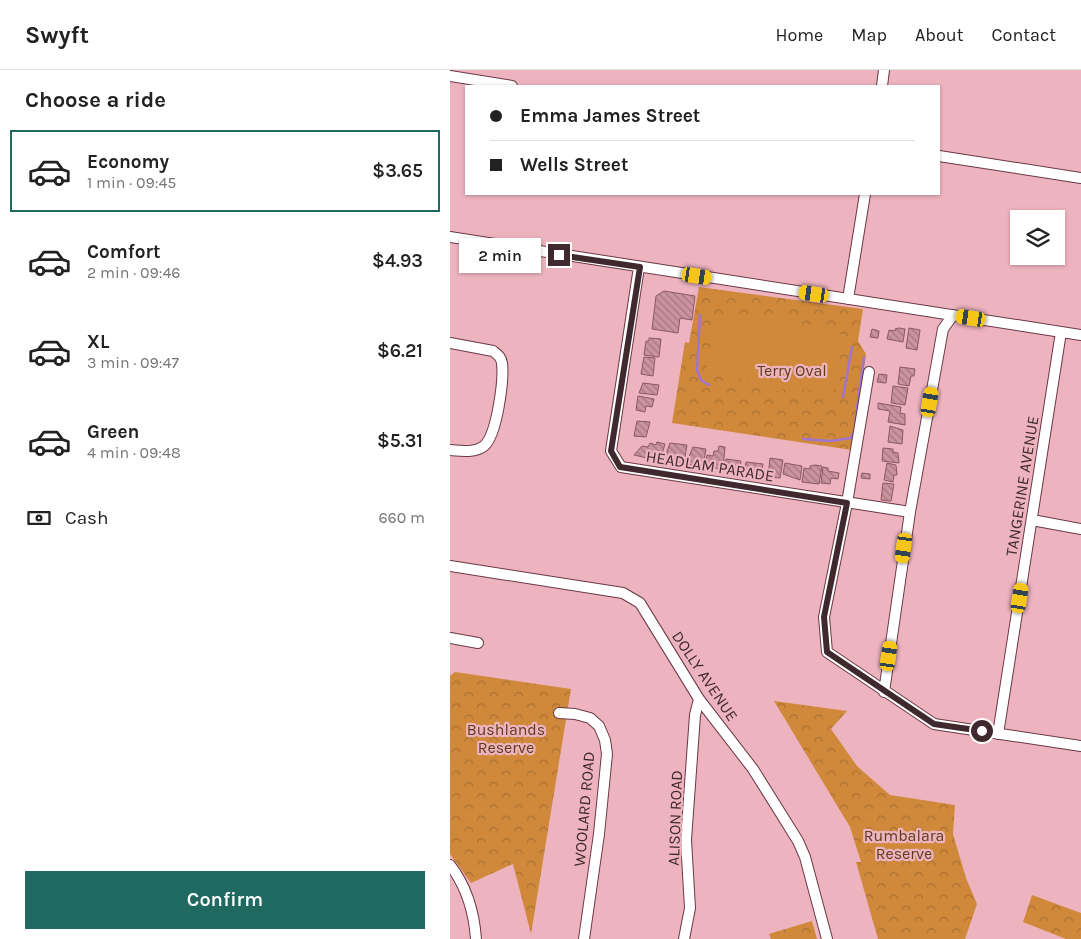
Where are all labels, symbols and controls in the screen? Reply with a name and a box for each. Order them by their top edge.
text: Swyft [25,21,89,49]
text: Home [775,24,823,46]
text: Map [851,24,887,46]
text: About [915,24,964,46]
text: Contact [992,24,1056,46]
text: Choose a ride [25,87,166,113]
text: Emma James Street [520,105,700,127]
icon: car [27,149,72,194]
text: Economy [87,151,169,173]
text: Wells Street [520,154,628,176]
text: $3.65 [372,160,423,182]
text: 1 min · 09:45 [87,173,176,192]
map controls [1010,210,1065,265]
button: layers [1010,210,1065,265]
callout: 2 min [459,238,542,272]
icon: car [27,239,72,284]
text: Comfort [87,241,161,263]
route end [548,244,570,266]
text: 2 min [478,246,522,265]
text: $4.93 [372,250,423,272]
text: 2 min · 09:46 [87,263,180,282]
car [681,266,712,286]
car [798,284,829,304]
car [955,308,986,328]
icon: car [27,329,72,374]
text: XL [87,331,109,353]
text: $6.21 [377,340,423,362]
text: 3 min · 09:47 [87,353,179,372]
park label: Terry Oval [757,361,827,380]
car [920,386,939,418]
street label: TANGERINE AVENUE [1002,414,1042,558]
icon: car [27,419,72,464]
text: Green [87,421,139,443]
text: $5.31 [377,430,423,452]
text: 4 min · 09:48 [87,443,181,462]
street label: HEADLAM PARADE [645,446,775,486]
icon: cash [25,504,53,532]
text: Cash [65,507,109,529]
text: 660 m [378,508,425,527]
car [894,532,913,564]
car [1010,582,1029,614]
street label: DOLLY AVENUE [668,627,742,725]
car [879,640,898,672]
park label: Bushlands Reserve [467,720,545,757]
route start [971,720,993,742]
street label: WOOLARD ROAD [569,751,599,867]
street label: ALISON ROAD [664,770,686,866]
park label: Rumbalara Reserve [864,826,944,863]
button: Confirm [25,871,425,929]

